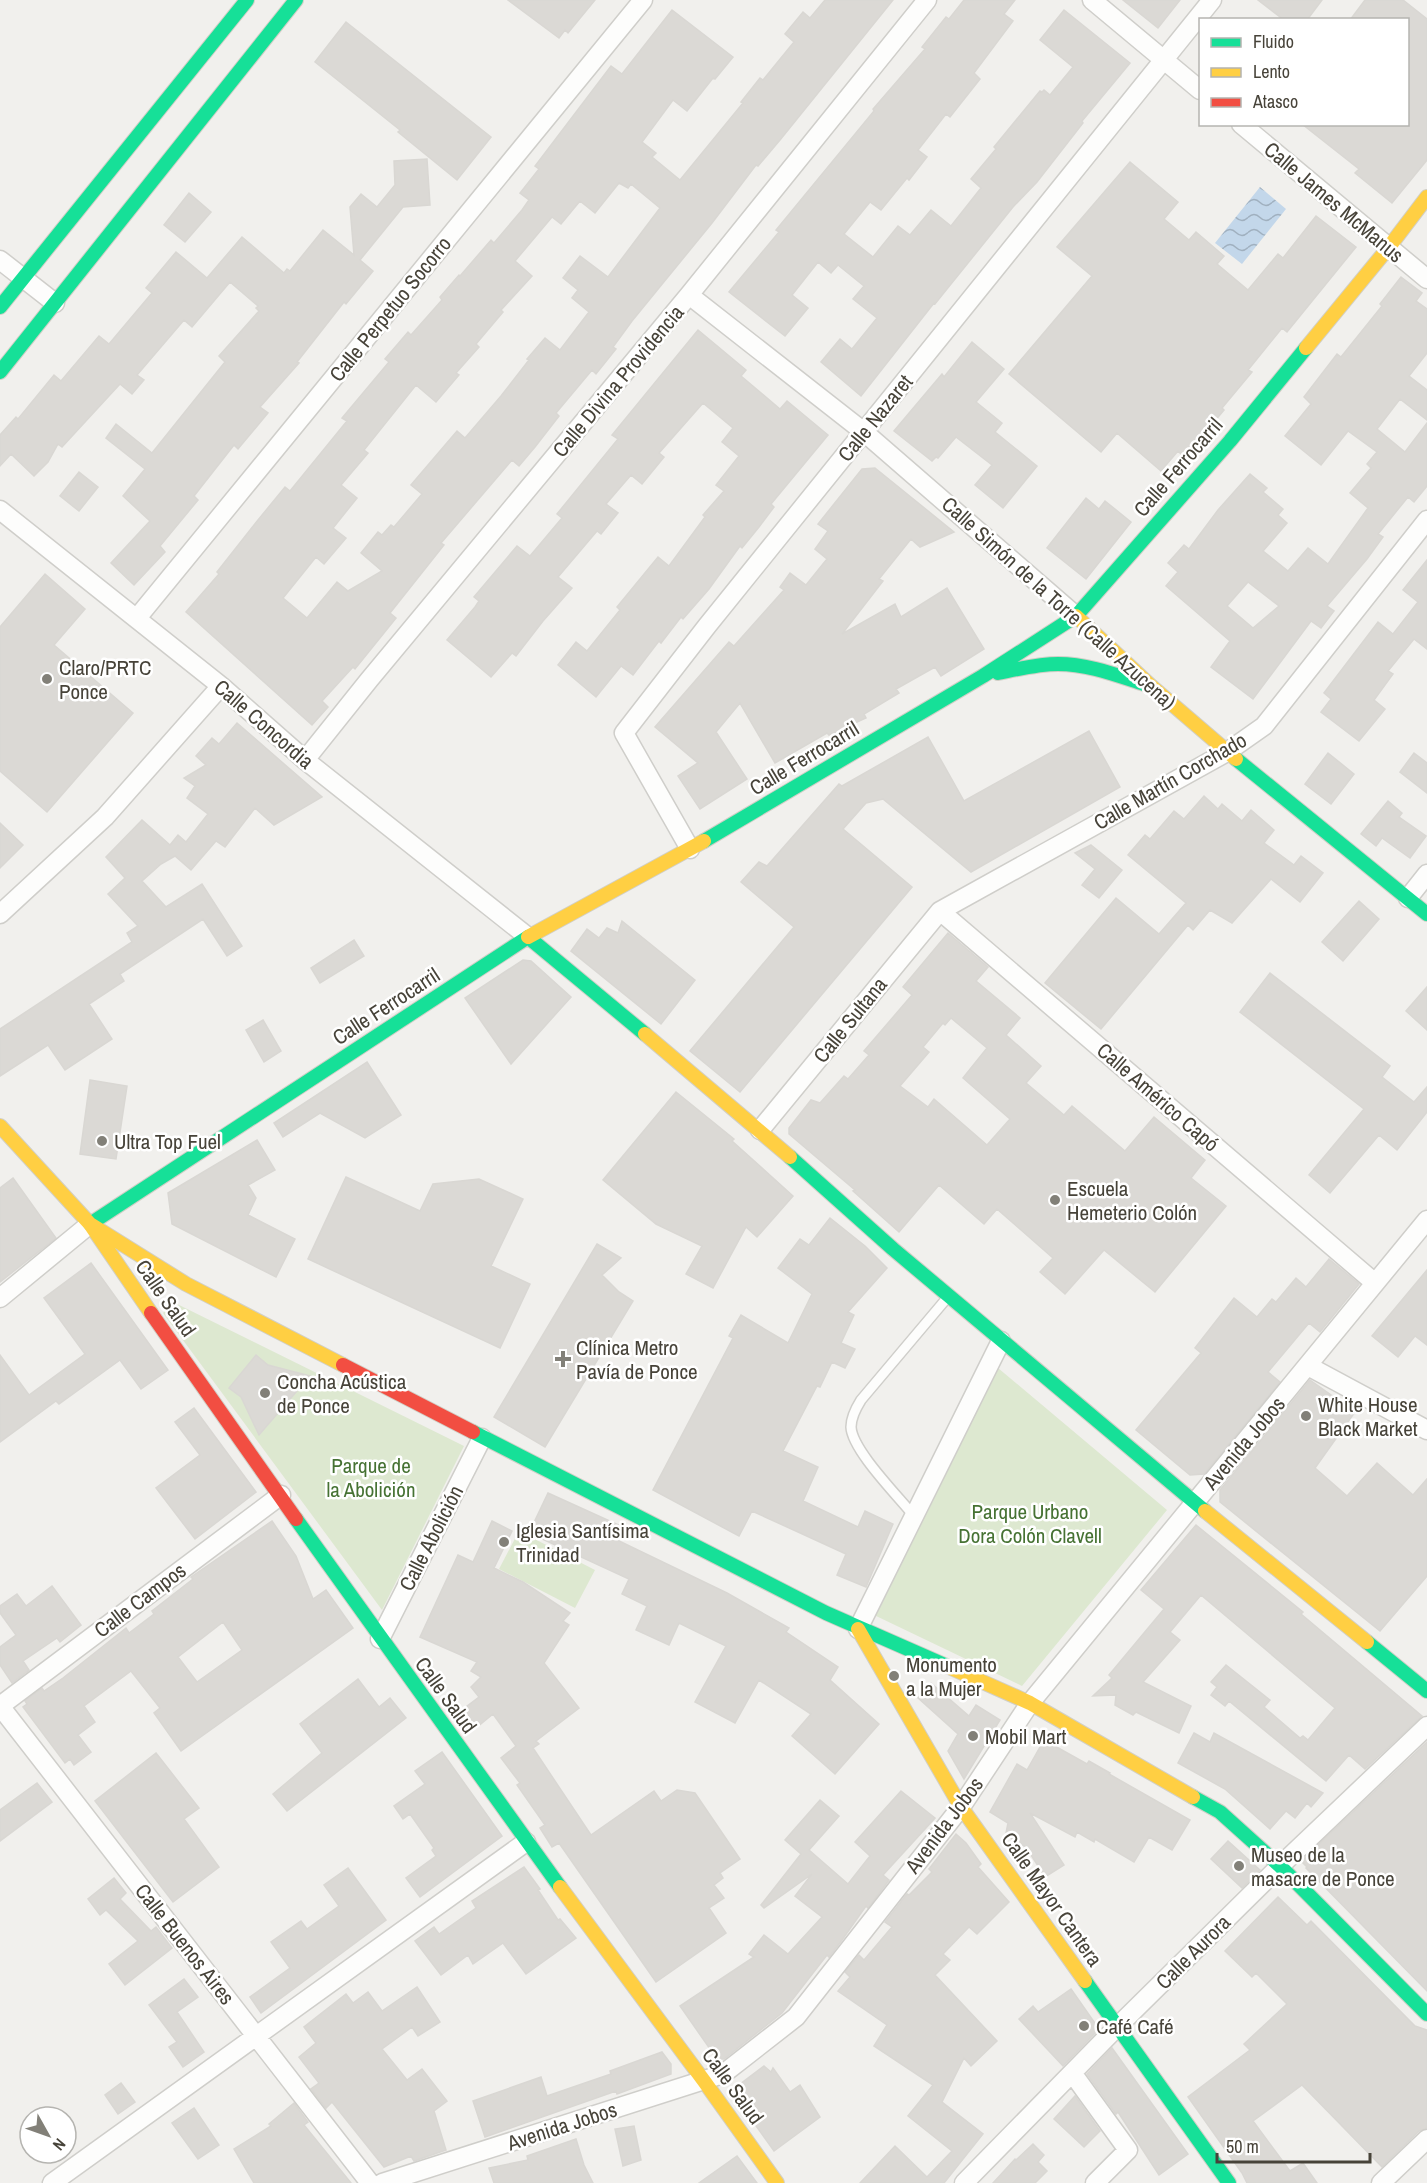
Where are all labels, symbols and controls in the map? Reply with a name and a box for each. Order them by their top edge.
legend [1199,18,1409,126]
text: Fluido [1253,29,1294,54]
text: Lento [1253,59,1290,84]
text: Atasco [1252,89,1298,114]
street label: Calle James McManus [1258,135,1410,269]
street label: Calle Perpetuo Socorro [322,230,458,388]
street label: Calle Divina Providencia [546,298,691,463]
street label: Calle Nazaret [831,368,919,468]
street label: Calle Ferrocarril [1127,411,1229,523]
street label: Calle Simón de la Torre (Calle Azucena) [936,490,1182,716]
place label: Claro/PRTC Ponce [59,653,152,706]
marker: Claro/PRTC Ponce [40,672,54,686]
street label: Calle Concordia [208,673,320,776]
street label: Calle Ferrocarril [744,714,864,802]
street label: Calle Martín Corchado [1088,725,1252,837]
street label: Calle Ferrocarril [327,960,445,1052]
street label: Calle Sultana [807,971,894,1069]
street label: Calle Américo Capó [1091,1036,1225,1158]
place label: Ultra Top Fuel [114,1127,221,1156]
marker: Ultra Top Fuel [95,1134,109,1148]
place label: Escuela Hemeterio Colón [1067,1174,1197,1227]
marker: Escuela Hemeterio Colón [1048,1193,1062,1207]
street label: Calle Salud [129,1254,203,1342]
place label: Clínica Metro Pavía de Ponce [576,1333,698,1386]
marker: Clínica Metro Pavía de Ponce [554,1350,572,1368]
place label: Concha Acústica de Ponce [277,1367,407,1420]
marker: Concha Acústica de Ponce [258,1386,272,1400]
street label: Avenida Jobos [1196,1390,1292,1497]
place label: White House Black Market [1318,1390,1418,1443]
marker: White House Black Market [1299,1409,1313,1423]
park label: Parque de la Abolición [326,1451,416,1504]
street label: Calle Abolición [392,1480,470,1596]
park label: Parque Urbano Dora Colón Clavell [958,1497,1102,1550]
place label: Iglesia Santísima Trinidad [516,1516,649,1569]
marker: Iglesia Santísima Trinidad [497,1535,511,1549]
street label: Calle Campos [88,1556,192,1644]
place label: Monumento a la Mujer [906,1650,997,1703]
street label: Calle Salud [408,1651,484,1739]
marker: Monumento a la Mujer [887,1669,901,1683]
place label: Mobil Mart [985,1722,1067,1751]
marker: Mobil Mart [966,1729,980,1743]
street label: Avenida Jobos [898,1771,990,1880]
street label: Calle Mayor Cantera [995,1826,1109,1972]
place label: Museo de la masacre de Ponce [1251,1840,1395,1893]
marker: Museo de la masacre de Ponce [1232,1859,1246,1873]
street label: Calle Buenos Aires [128,1877,242,2011]
street label: Calle Aurora [1149,1908,1237,1996]
place label: Café Café [1096,2012,1174,2041]
marker: Café Café [1077,2019,1091,2033]
street label: Calle Salud [695,2042,771,2130]
street label: Avenida Jobos [503,2095,621,2158]
north arrow [18,2105,78,2165]
scale bar [1217,2126,1370,2164]
text: N [48,2134,71,2155]
text: 50 m [1226,2134,1259,2159]

